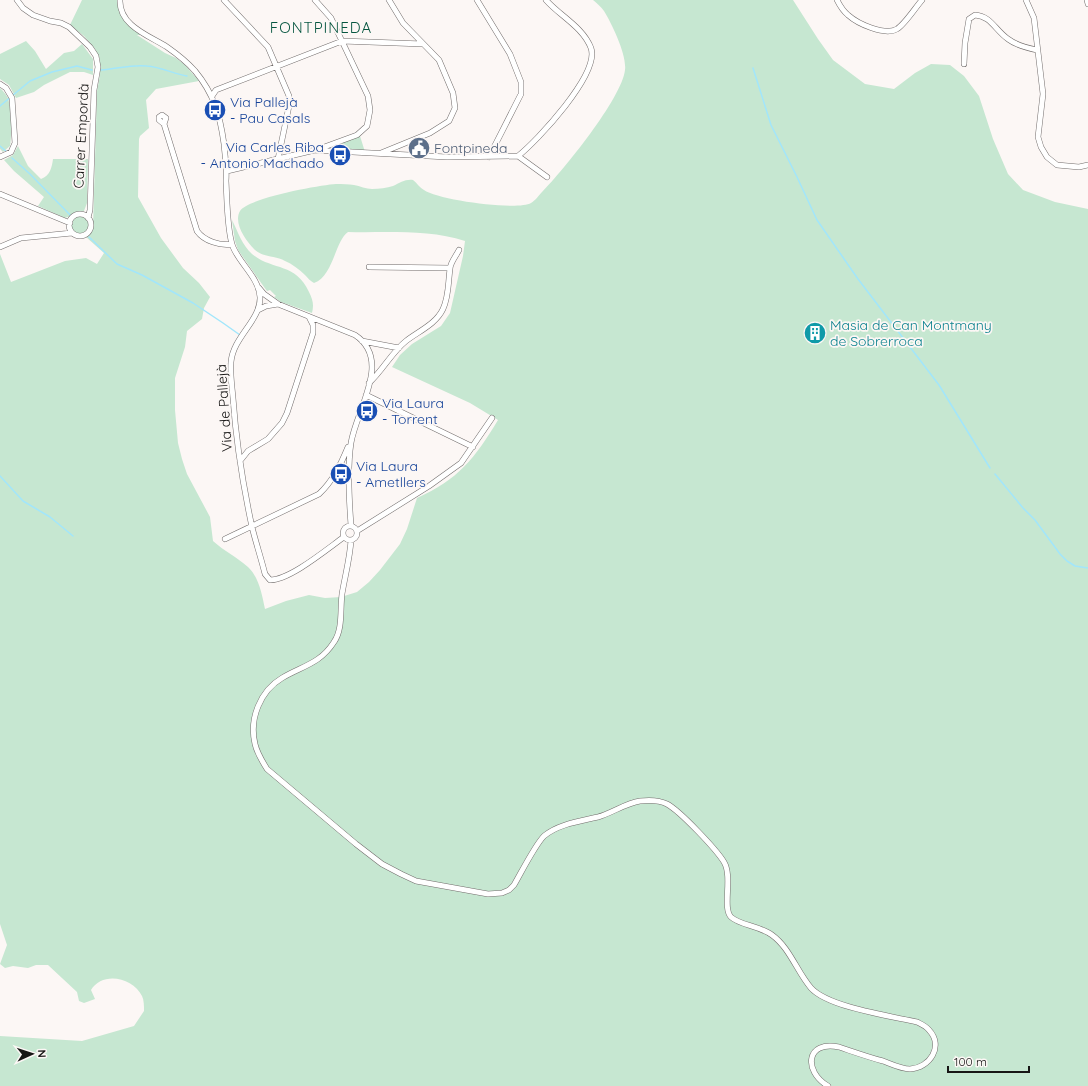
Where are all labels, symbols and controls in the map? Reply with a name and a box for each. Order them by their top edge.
district label: FONTPINEDA [270,18,372,37]
street label: Carrer Empordà [69,83,93,189]
place label: Via Pallejà - Pau Casals [230,93,310,127]
bus stop icon: Via Pallejà - Pau Casals [202,97,228,123]
public building icon: Fontpineda [406,135,432,161]
place label: Via Carles Riba - Antonio Machado [200,138,324,172]
place label: Fontpineda [434,139,507,157]
bus stop icon: Via Carles Riba - Antonio Machado [327,142,353,168]
place label: Masia de Can Montmany de Sobrerroca [830,316,992,350]
building icon: Masia de Can Montmany de Sobrerroca [802,320,828,346]
street label: Via de Pallejà [212,363,236,453]
place label: Via Laura - Torrent [382,394,444,428]
bus stop icon: Via Laura - Torrent [354,398,380,424]
place label: Via Laura - Ametllers [356,457,426,491]
bus stop icon: Via Laura - Ametllers [328,461,354,487]
north arrow [12,1034,52,1074]
scale bar [948,1048,1029,1074]
text: N [35,1049,49,1058]
text: 100 m [954,1054,987,1069]

